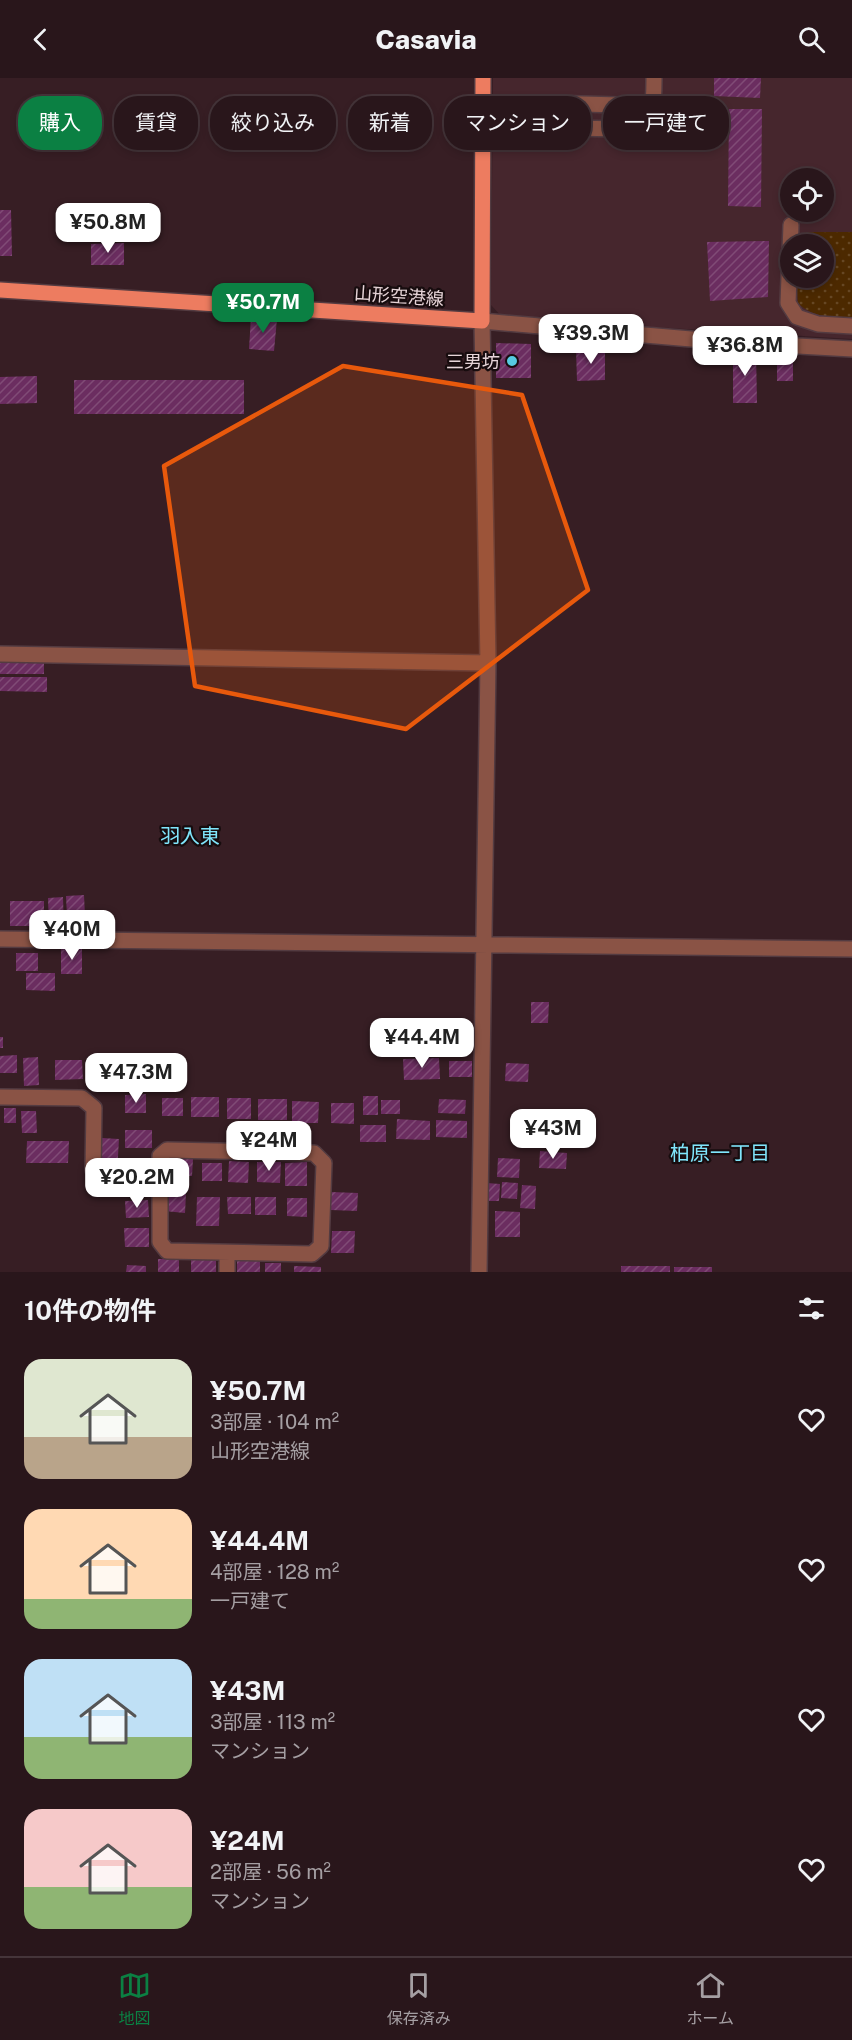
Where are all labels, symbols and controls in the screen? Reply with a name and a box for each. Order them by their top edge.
icon: back [24,23,57,56]
text: Casavia [375,23,477,55]
icon: search [795,23,828,56]
chip: 購入 [18,96,102,150]
chip: 賃貸 [114,96,198,150]
chip: 絞り込み [210,96,336,150]
chip: 新着 [348,96,432,150]
chip: マンション [444,96,591,150]
chip: 一戸建て [603,96,729,150]
map controls [780,168,834,288]
button: locate [780,168,834,222]
pin: ¥50.8M [59,203,157,254]
text: ¥50.8M [70,210,146,234]
button: layers [780,234,834,288]
street label: 山形空港線 [353,282,445,310]
pin: ¥50.7M [214,283,312,334]
text: ¥50.7M [226,290,300,314]
pin: ¥39.3M [542,314,640,365]
text: ¥39.3M [553,321,629,345]
pin: ¥36.8M [696,326,794,377]
text: ¥36.8M [707,333,783,357]
place label: 三男坊 [446,351,500,372]
marker: 三男坊 [505,354,519,368]
district label: 羽入東 [160,824,220,848]
pin: ¥40M [36,910,108,961]
text: ¥40M [43,917,101,941]
pin: ¥44.4M [373,1018,471,1069]
text: ¥44.4M [384,1025,460,1049]
pin: ¥47.3M [87,1053,185,1104]
text: ¥47.3M [99,1060,173,1084]
pin: ¥43M [517,1109,589,1160]
text: ¥43M [524,1116,582,1140]
pin: ¥24M [233,1121,305,1172]
text: ¥24M [240,1128,298,1152]
district label: 柏原一丁目 [670,1141,770,1165]
pin: ¥20.2M [88,1158,186,1209]
text: ¥20.2M [99,1165,175,1189]
icon: filters [795,1292,828,1325]
text: 10件の物件 [24,1295,156,1326]
text: ¥50.7M [210,1375,306,1406]
icon: home [72,1383,144,1455]
icon: heart [795,1403,828,1436]
text: 3部屋 · 104 m² [210,1410,339,1434]
text: 山形空港線 [210,1439,310,1463]
text: ¥44.4M [210,1525,309,1556]
icon: home [72,1533,144,1605]
icon: heart [795,1553,828,1586]
text: 4部屋 · 128 m² [210,1560,339,1584]
text: 一戸建て [210,1589,290,1613]
text: ¥43M [210,1675,285,1706]
icon: home [72,1683,144,1755]
icon: heart [795,1703,828,1736]
text: 3部屋 · 113 m² [210,1710,335,1734]
text: マンション [210,1739,310,1763]
text: ¥24M [210,1825,285,1856]
icon: home [72,1833,144,1905]
icon: heart [795,1853,828,1886]
text: 2部屋 · 56 m² [210,1860,331,1884]
text: マンション [210,1889,310,1913]
tab: 地図 [118,1969,151,2029]
tab: 保存済み [387,1969,451,2029]
tab: ホーム [687,1969,734,2029]

